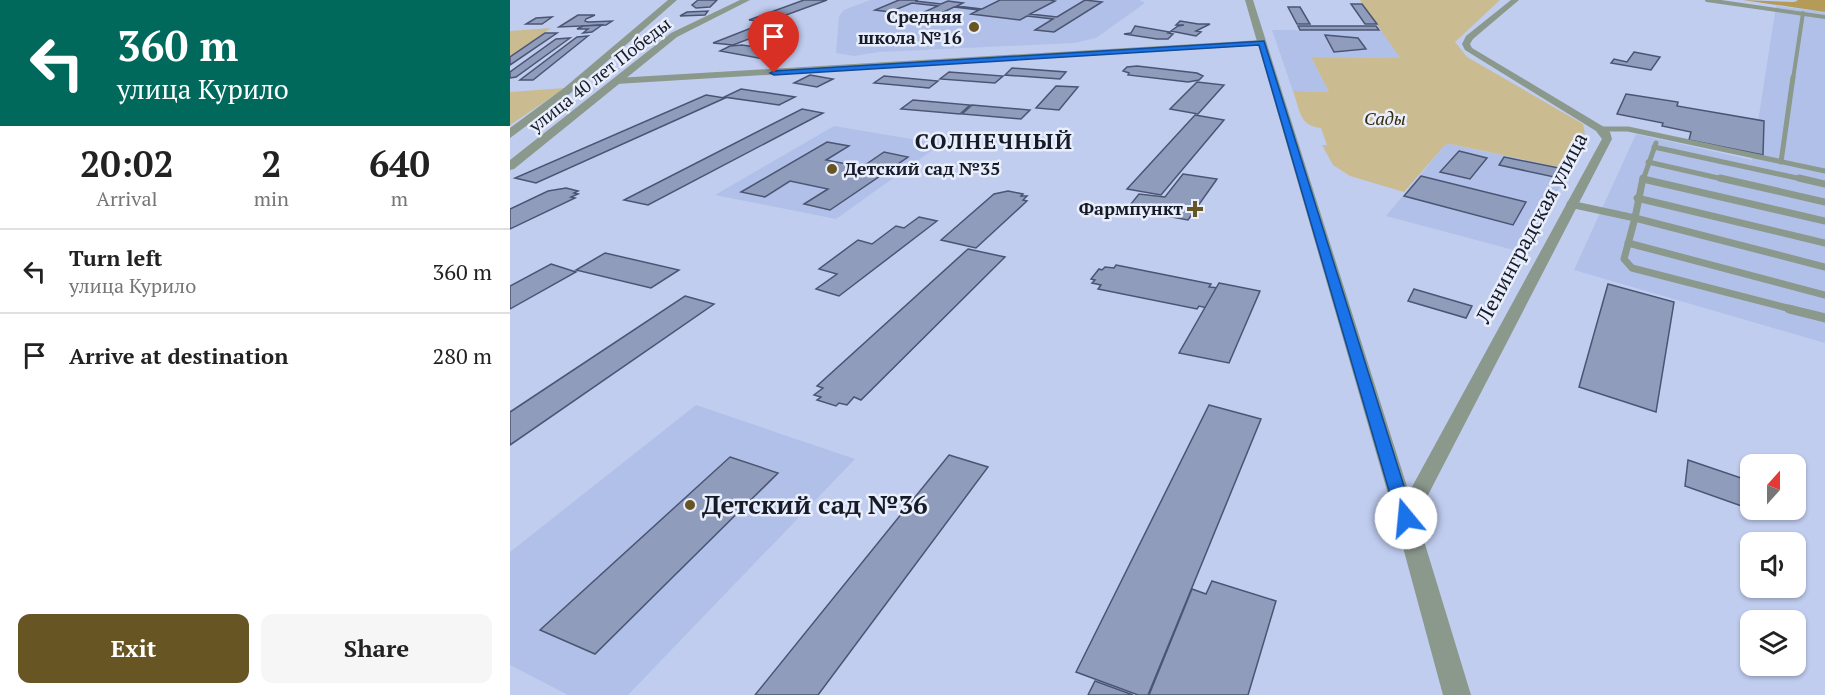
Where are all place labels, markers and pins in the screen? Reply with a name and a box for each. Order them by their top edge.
place label: Средняя школа №16 [858,4,962,49]
pin [748,11,799,73]
marker: Средняя школа №16 [967,20,981,34]
place label: Детский сад №35 [844,156,1000,180]
marker: Детский сад №35 [825,162,839,176]
place label: Фармпункт [1079,196,1183,220]
marker: Фармпункт [1188,202,1202,216]
place label: Детский сад №36 [702,487,928,521]
marker: Детский сад №36 [683,498,697,512]

